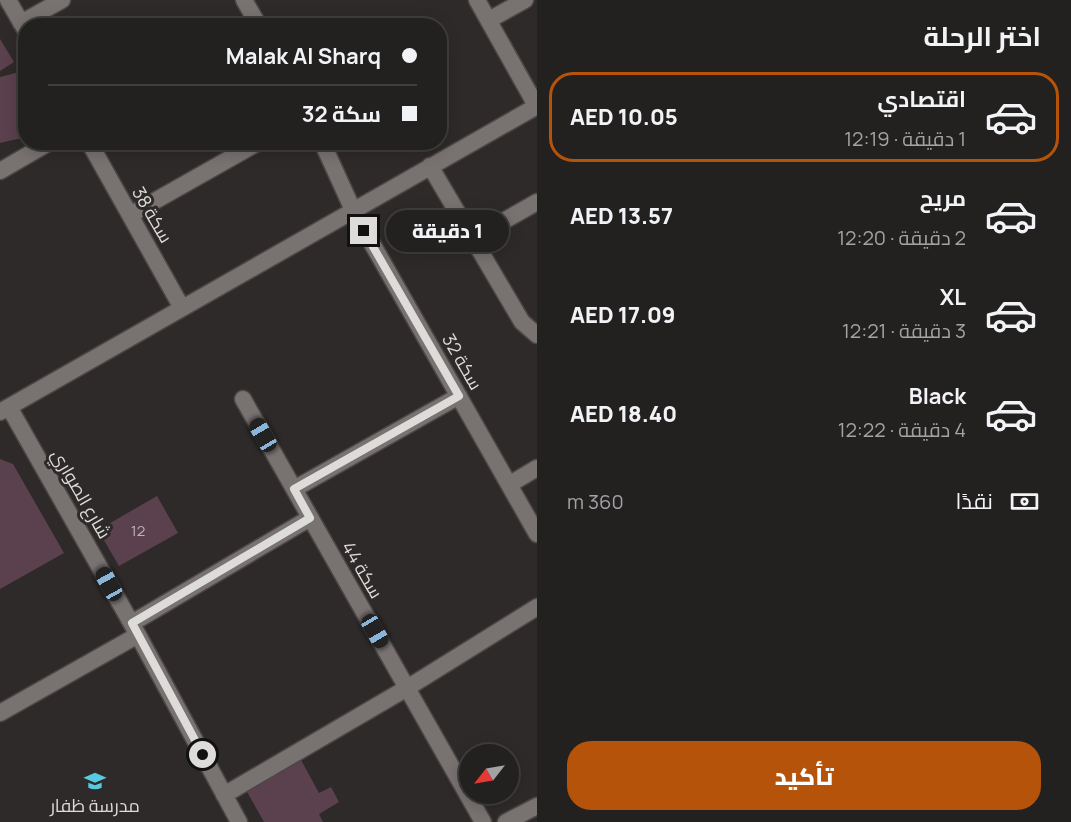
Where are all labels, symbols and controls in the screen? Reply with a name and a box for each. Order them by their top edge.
text: اختر الرحلة [923,17,1041,54]
text: Malak Al Sharq [226,41,381,71]
text: اقتصادي [877,84,966,114]
icon: car [984,90,1038,144]
text: سكة 32 [302,99,381,129]
text: AED 10.05 [570,102,678,132]
text: 1 دقيقة · 12:19 [844,125,966,152]
street label: سكة 38 [127,182,179,247]
text: مريح [920,183,966,213]
icon: car [984,189,1038,243]
text: AED 13.57 [570,201,673,231]
callout: 1 دقيقة [385,210,508,252]
route end [350,217,377,244]
text: 1 دقيقة [412,217,483,244]
text: 2 دقيقة · 12:20 [837,224,966,251]
text: XL [940,282,966,312]
icon: car [984,288,1038,342]
text: AED 17.09 [570,300,676,330]
text: 3 دقيقة · 12:21 [842,317,966,344]
street label: سكة 32 [437,329,488,394]
text: Black [909,381,966,411]
icon: car [984,387,1038,441]
text: AED 18.40 [570,399,677,429]
car [246,415,280,455]
text: 4 دقيقة · 12:22 [838,416,966,443]
street label: شارع الصواري [44,444,117,544]
icon: cash [1008,485,1041,518]
text: نقدًا [955,486,993,516]
text: 360 m [567,488,624,515]
house number: 12 [131,520,145,541]
street label: سكة 44 [337,537,389,602]
car [92,564,126,604]
car [358,611,392,651]
route start [189,741,216,768]
button: تأكيد [567,741,1041,810]
north arrow [459,744,519,804]
map controls [459,744,519,804]
school or university icon: مدرسة ظفار [83,769,107,793]
place label: مدرسة ظفار [49,793,140,817]

